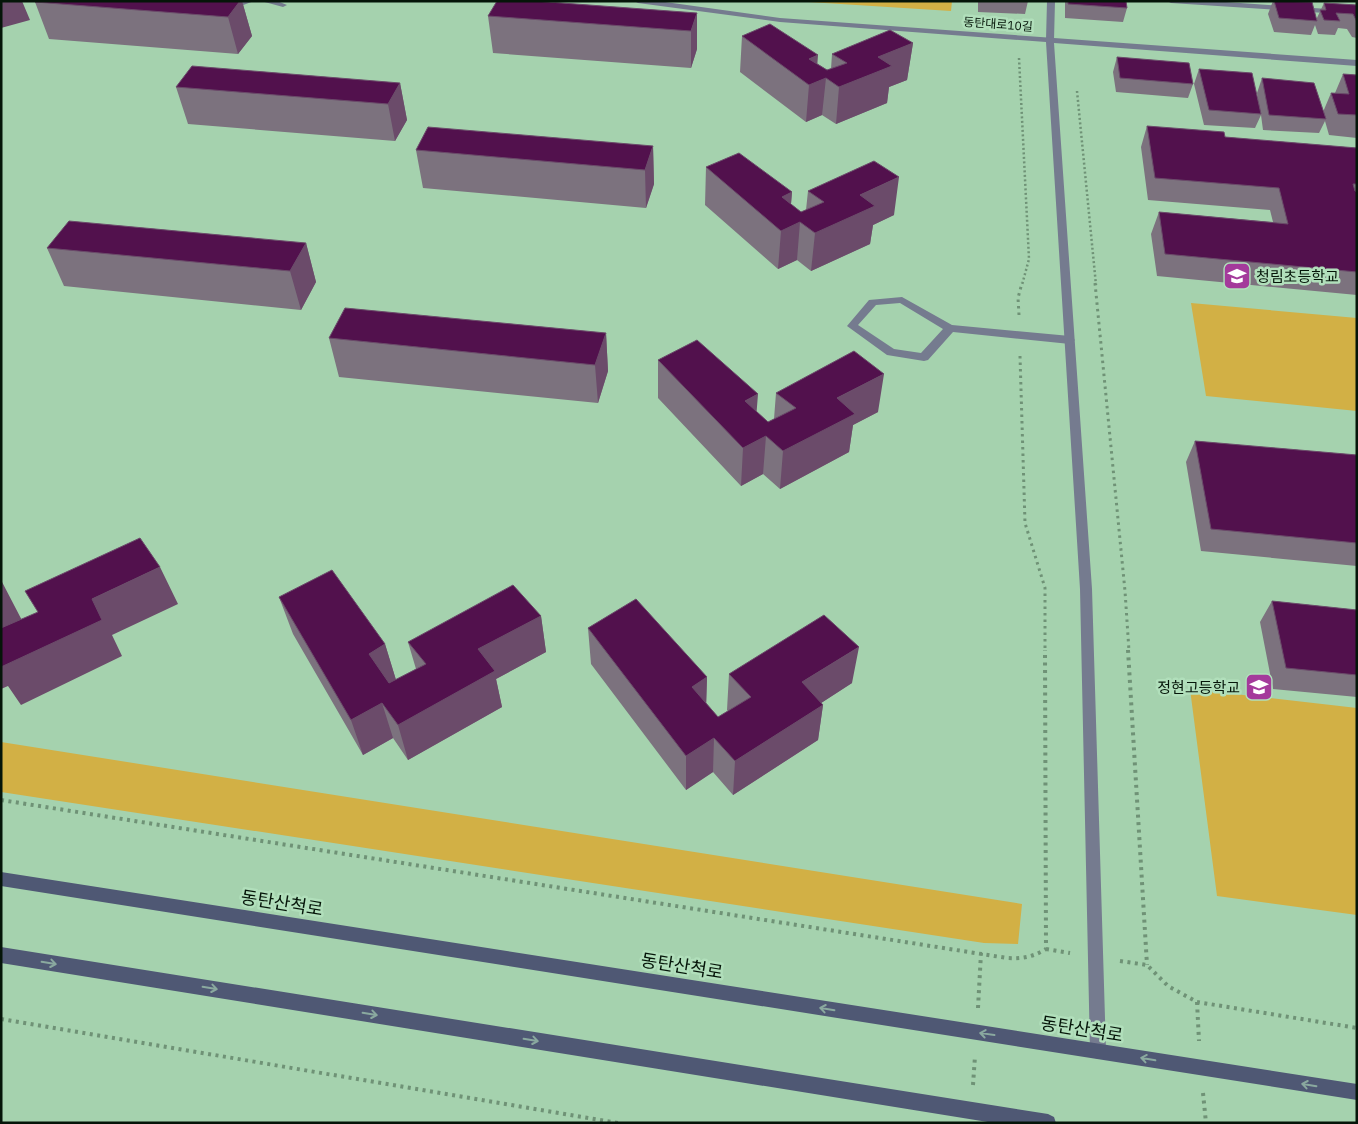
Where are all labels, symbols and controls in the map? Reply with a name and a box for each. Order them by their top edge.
street label: 동탄대로10길 [963,14,1033,34]
school or university icon: 청림초등학교 [1222,261,1252,291]
place label: 청림초등학교 [1256,267,1339,286]
school or university icon: 정현고등학교 [1244,672,1274,702]
place label: 정현고등학교 [1157,678,1240,697]
street label: 동탄산척로 [239,885,325,921]
street label: 동탄산척로 [639,948,725,984]
one-way arrow [41,958,57,968]
one-way arrow [201,984,217,994]
one-way arrow [819,1004,835,1014]
one-way arrow [362,1009,378,1019]
street label: 동탄산척로 [1039,1011,1125,1047]
one-way arrow [980,1029,996,1039]
one-way arrow [522,1035,538,1045]
one-way arrow [1140,1054,1156,1064]
one-way arrow [1301,1079,1317,1089]

